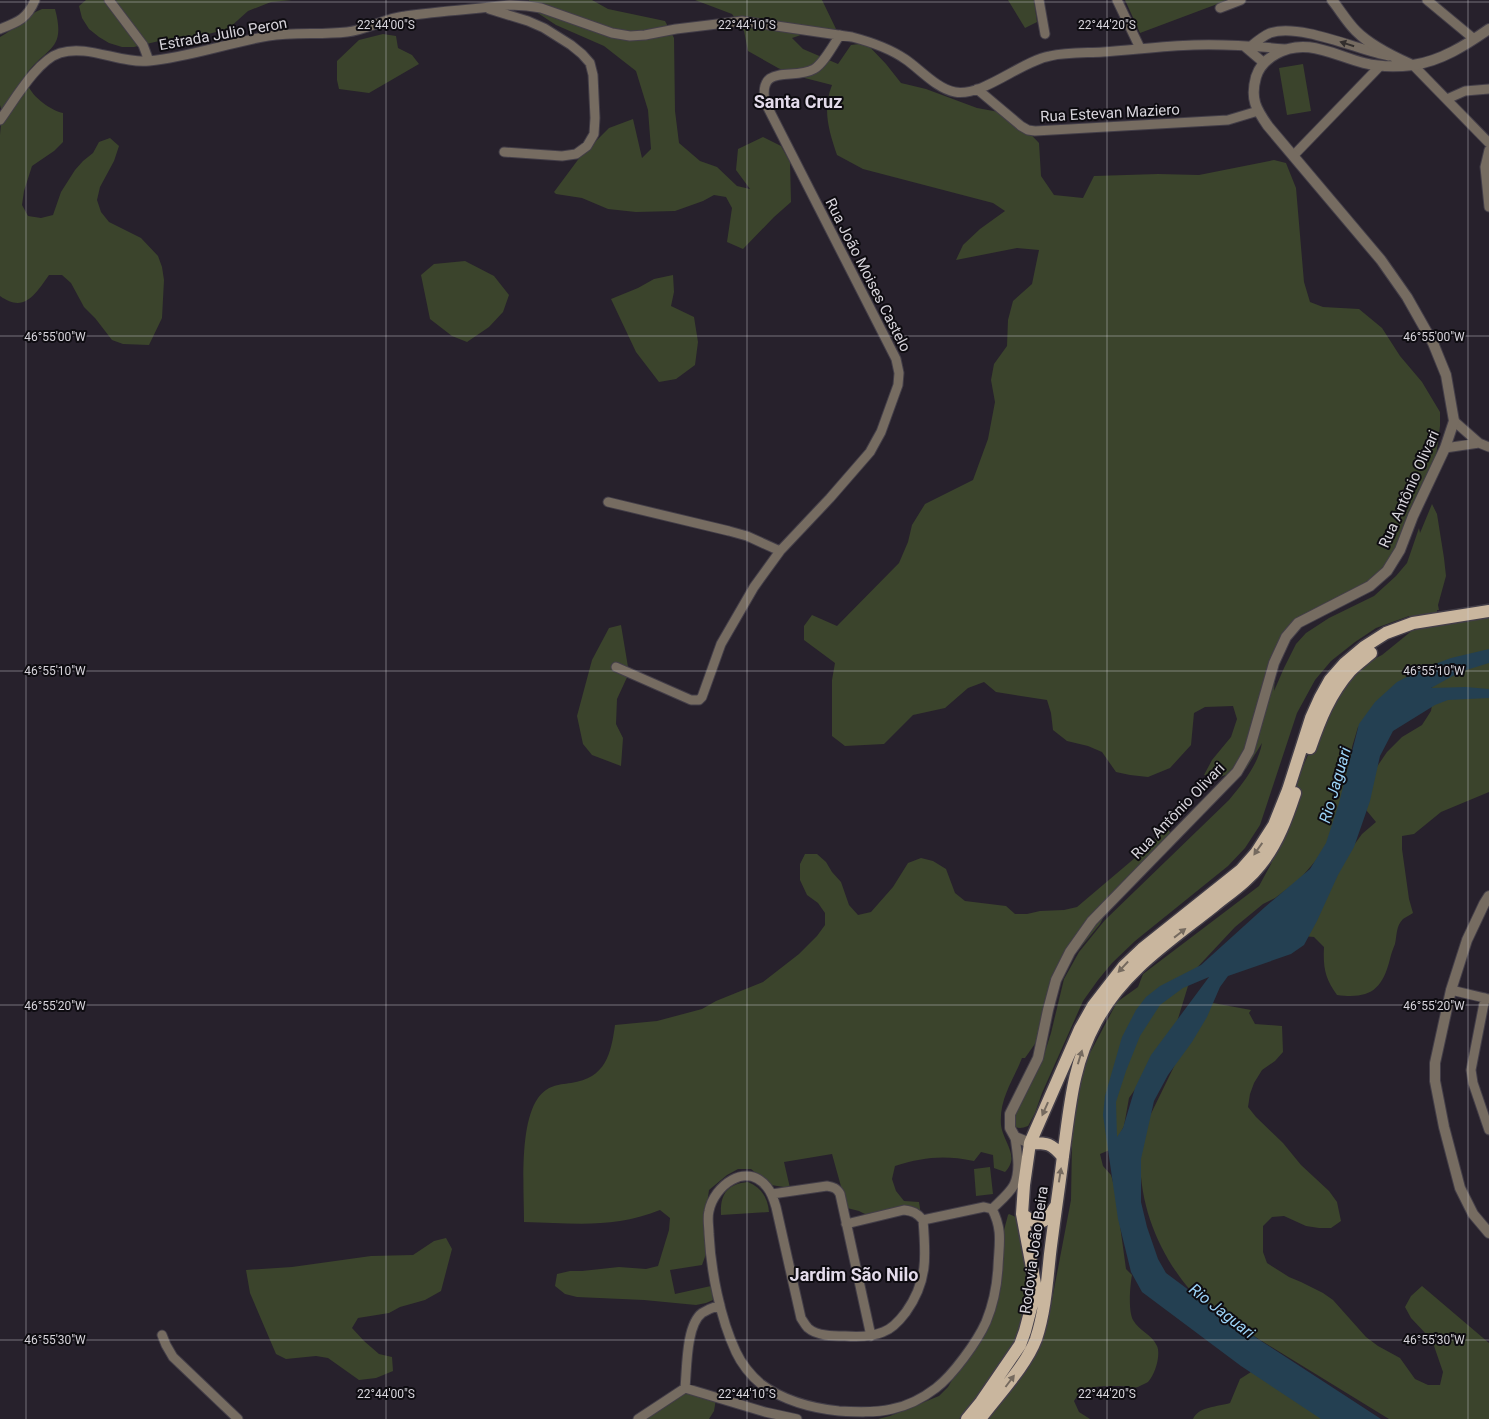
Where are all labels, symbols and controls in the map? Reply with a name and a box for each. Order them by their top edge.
street label: Estrada Julio Peron [158,14,288,54]
text: 22°44'00"S [357,18,415,32]
text: 22°44'10"S [718,18,776,32]
text: 22°44'20"S [1078,18,1136,32]
one-way arrow [1340,40,1355,47]
district label: Santa Cruz [754,91,842,112]
street label: Rua Estevan Maziero [1040,100,1180,126]
street label: Rua João Moises Castelo [821,195,915,355]
text: 46°55'00"W [24,330,86,344]
text: 46°55'00"W [1403,330,1465,344]
street label: Rua Antônio Olivari [1375,427,1443,551]
text: 46°55'10"W [24,664,86,678]
text: 46°55'10"W [1403,664,1465,678]
water label: Rio Jaguari [1315,745,1355,825]
street label: Rua Antônio Olivari [1128,759,1228,863]
one-way arrow [1253,842,1263,856]
one-way arrow [1173,927,1186,938]
one-way arrow [1117,961,1129,973]
text: 46°55'20"W [24,999,86,1013]
text: 46°55'20"W [1403,999,1465,1013]
one-way arrow [1077,1049,1085,1064]
one-way arrow [1040,1102,1048,1116]
one-way arrow [1057,1167,1065,1183]
street label: Rodovia João Beira [1016,1185,1052,1315]
district label: Jardim São Nilo [790,1264,918,1285]
water label: Rio Jaguari [1185,1280,1259,1343]
text: 46°55'30"W [24,1333,86,1347]
text: 46°55'30"W [1403,1333,1465,1347]
one-way arrow [1004,1375,1015,1388]
text: 22°44'00"S [357,1387,415,1401]
text: 22°44'10"S [718,1387,776,1401]
text: 22°44'20"S [1078,1387,1136,1401]

